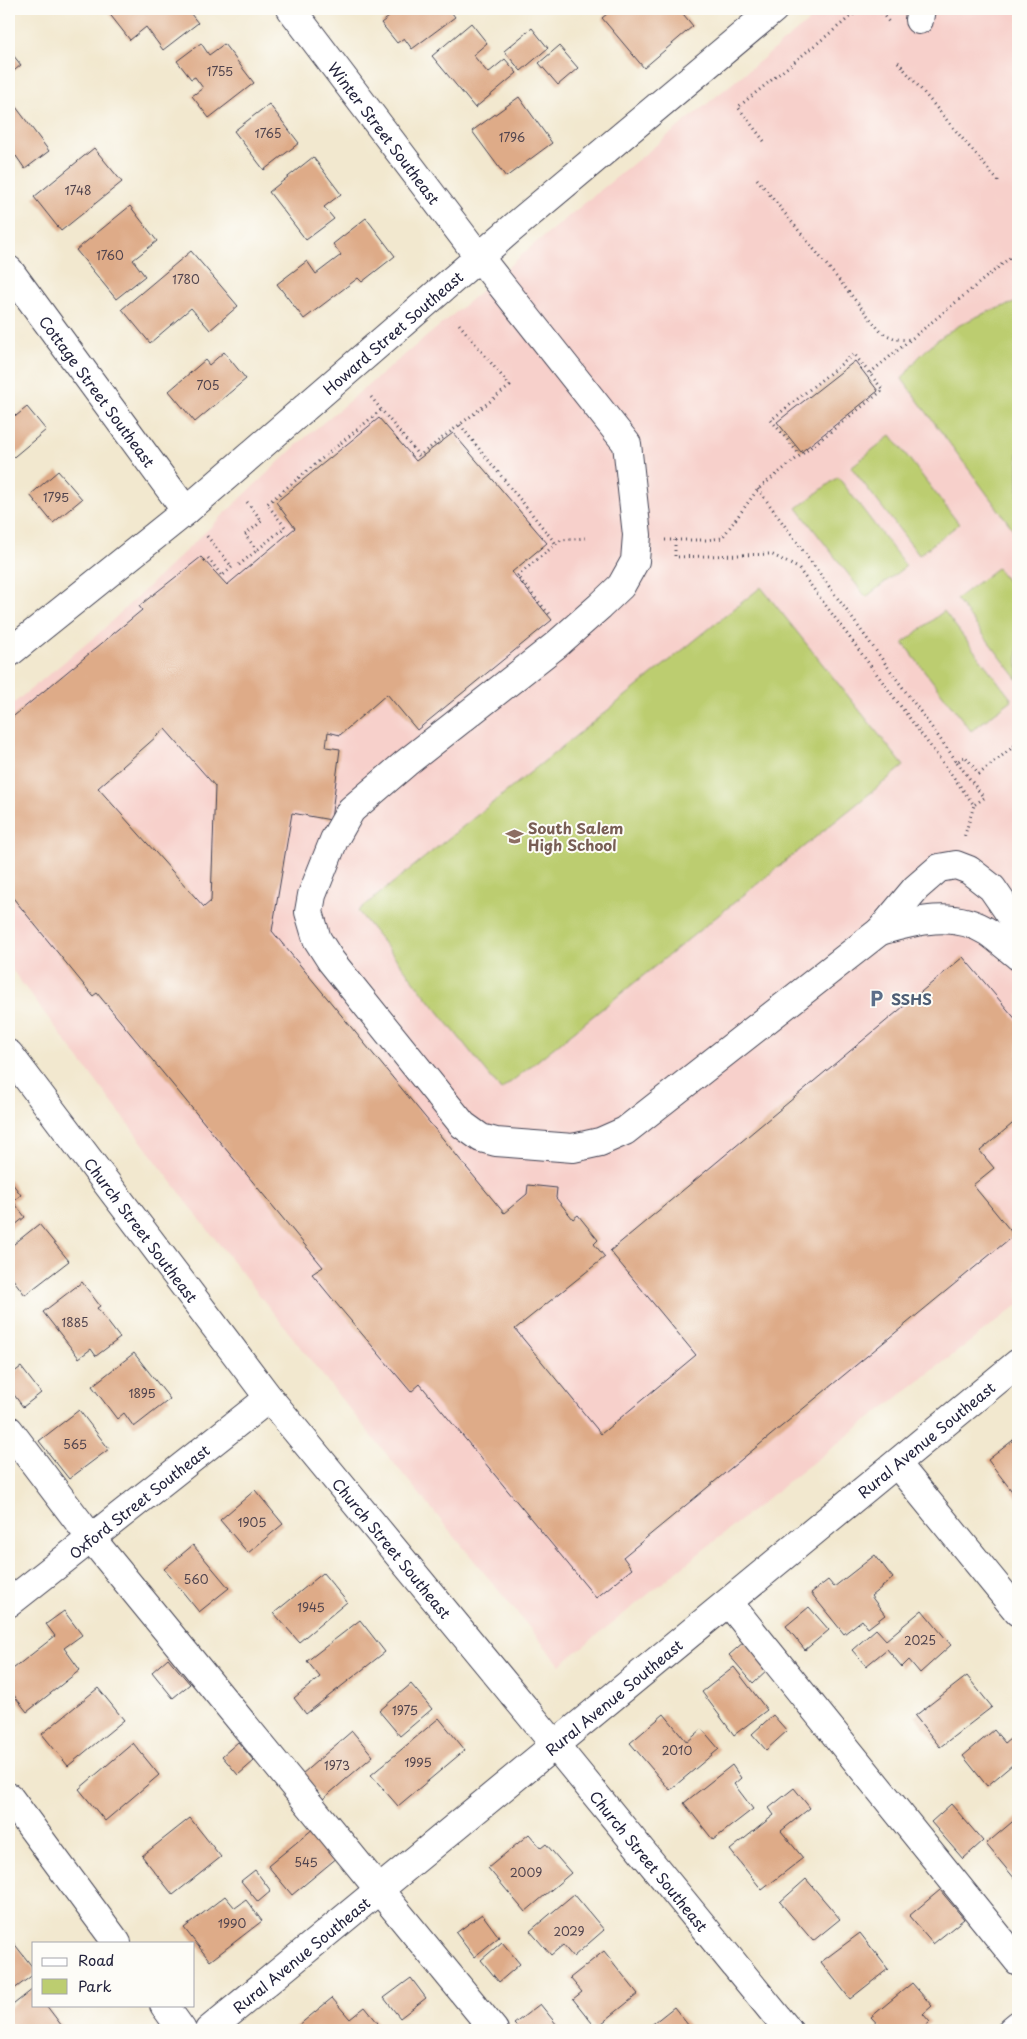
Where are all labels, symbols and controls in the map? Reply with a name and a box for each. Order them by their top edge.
street label: Winter Street Southeast [323,56,446,209]
house number: 1755 [207,62,233,80]
house number: 1765 [255,124,281,142]
house number: 1796 [499,128,525,146]
house number: 1748 [65,181,91,199]
house number: 1760 [96,246,124,264]
street label: Howard Street Southeast [317,265,468,399]
house number: 1780 [172,270,200,288]
street label: Cottage Street Southeast [34,310,161,471]
house number: 705 [197,376,219,394]
house number: 1795 [43,488,69,506]
place label: South Salem High School [528,816,623,856]
school or university icon: South Salem High School [504,826,524,846]
place label: SSHS [891,987,932,1010]
parking icon: SSHS [867,988,887,1008]
street label: Church Street Southeast [79,1152,204,1307]
house number: 1885 [62,1313,88,1331]
street label: Rural Avenue Southeast [852,1375,1000,1503]
house number: 1895 [128,1384,156,1402]
house number: 565 [63,1435,87,1453]
street label: Oxford Street Southeast [63,1438,214,1564]
street label: Church Street Southeast [327,1472,457,1623]
house number: 1905 [238,1513,266,1531]
house number: 560 [184,1570,209,1588]
house number: 1945 [297,1598,325,1616]
house number: 2025 [904,1631,936,1649]
street label: Rural Avenue Southeast [540,1633,687,1760]
house number: 1975 [392,1701,418,1719]
house number: 2010 [662,1741,692,1759]
house number: 1995 [404,1753,432,1771]
house number: 1973 [324,1756,350,1774]
street label: Church Street Southeast [585,1785,714,1936]
house number: 545 [294,1853,318,1871]
house number: 2009 [510,1863,542,1881]
street label: Rural Avenue Southeast [227,1891,375,2018]
house number: 1990 [218,1914,246,1932]
house number: 2029 [553,1922,585,1940]
legend [32,1942,195,2006]
text: Road [78,1948,114,1971]
text: Park [78,1974,112,1997]

